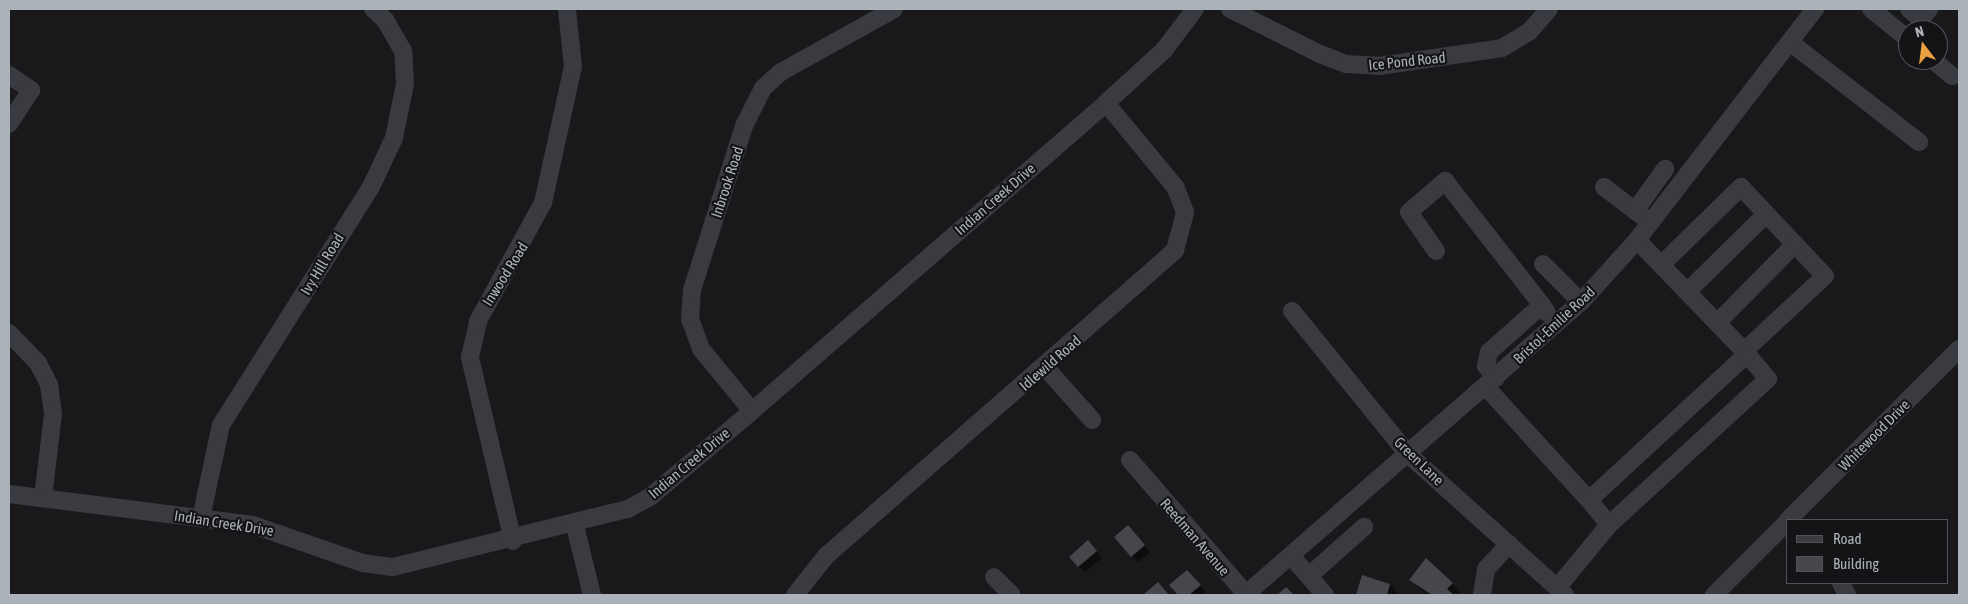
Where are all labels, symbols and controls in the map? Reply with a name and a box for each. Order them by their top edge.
north arrow [1898,20,1948,70]
text: N [1913,23,1925,40]
street label: Ice Pond Road [1367,48,1447,74]
street label: Inbrook Road [707,144,747,220]
street label: Indian Creek Drive [951,159,1039,239]
street label: Ivy Hill Road [297,230,347,298]
street label: Inwood Road [478,239,532,309]
street label: Bristol-Emilie Road [1510,283,1598,367]
street label: Idlewild Road [1016,331,1084,395]
street label: Whitewood Drive [1835,396,1913,474]
street label: Indian Creek Drive [645,424,733,502]
street label: Green Lane [1390,433,1448,489]
street label: Reedman Avenue [1156,495,1234,579]
street label: Indian Creek Drive [173,506,275,540]
legend [1786,519,1948,584]
text: Road [1833,530,1862,547]
text: Building [1833,555,1879,572]

